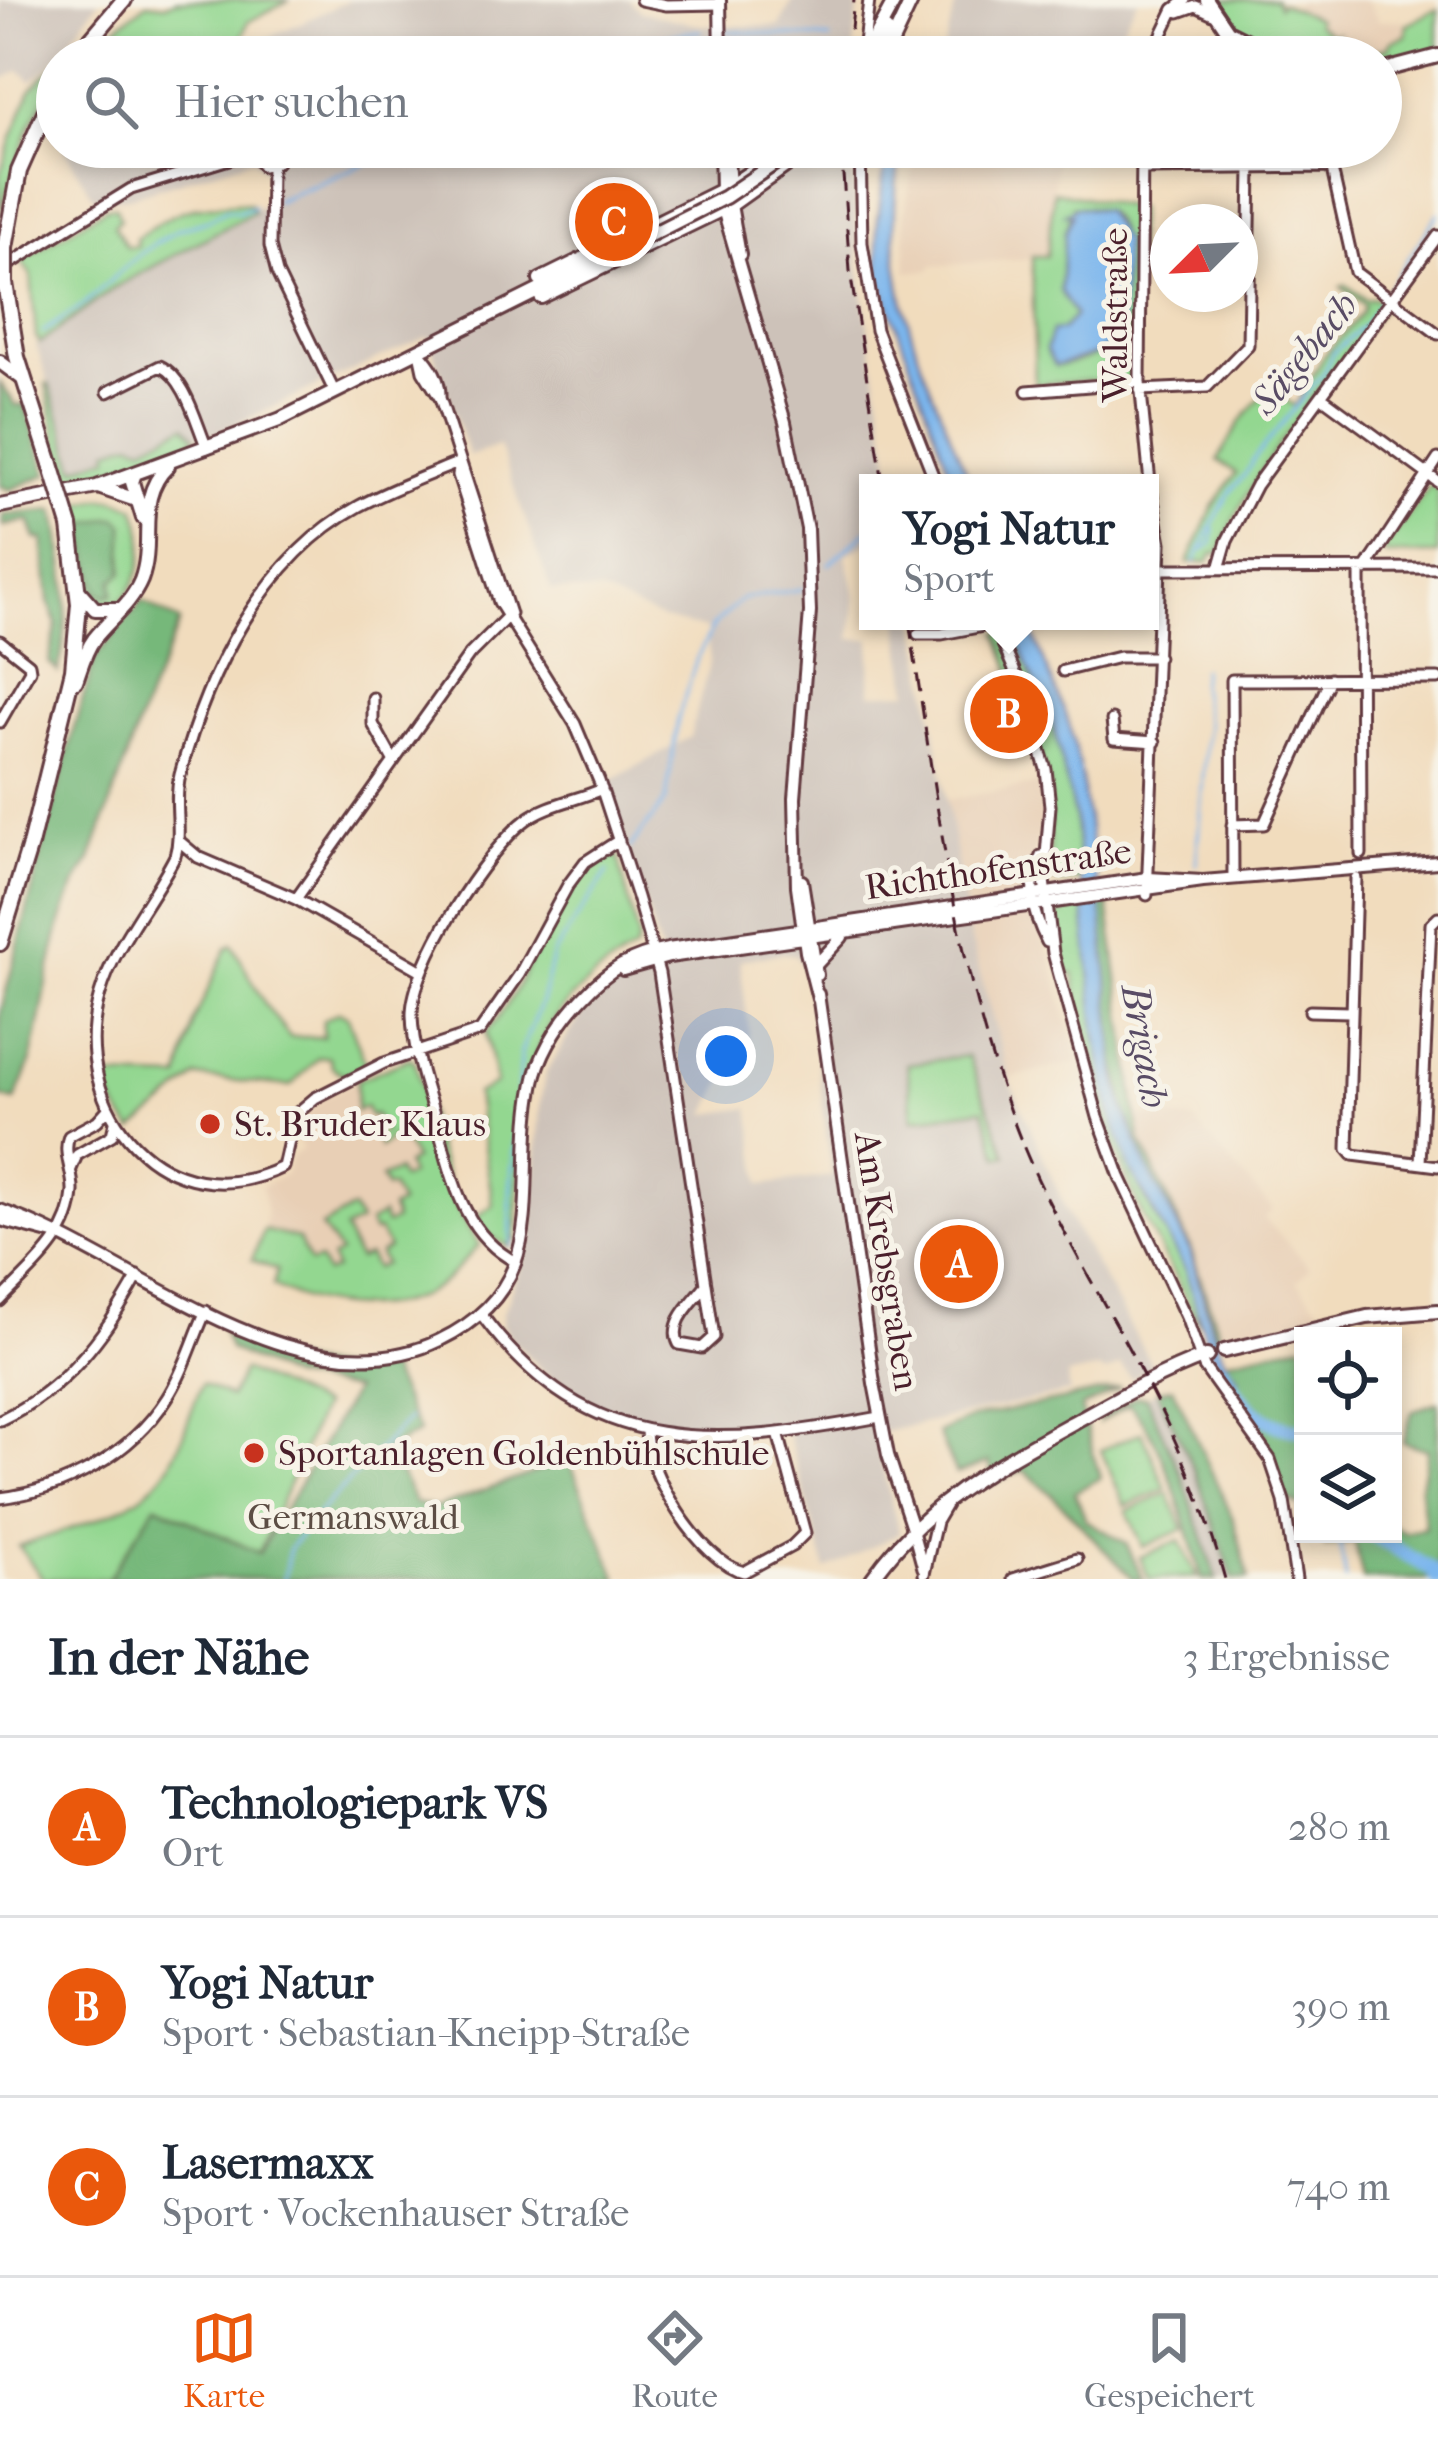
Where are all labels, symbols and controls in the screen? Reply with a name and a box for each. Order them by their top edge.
search box [36,36,1402,168]
icon: search [78,69,144,135]
text: Hier suchen [174,76,409,129]
pin: C [575,177,653,267]
north arrow [1150,204,1258,312]
street label: Waldstraße [1094,228,1136,403]
water label: Sägebach [1240,283,1367,424]
popup [859,474,1159,630]
text: Yogi Natur [903,503,1115,556]
text: Sport [903,556,995,602]
pin: B [970,669,1048,759]
street label: Richthofenstraße [862,830,1134,908]
water label: Brigach [1111,979,1178,1111]
your location [696,1026,756,1086]
place label: St. Bruder Klaus [234,1103,486,1145]
marker: St. Bruder Klaus [197,1111,223,1137]
street label: Am Krebsgraben [846,1127,928,1393]
pin: A [920,1219,998,1309]
map controls [1294,1327,1402,1543]
button: locate [1294,1327,1402,1435]
place label: Sportanlagen Goldenbühlschule [278,1432,769,1474]
button: layers [1294,1435,1402,1543]
marker: Sportanlagen Goldenbühlschule [241,1440,267,1466]
park label: Germanswald [247,1496,459,1538]
text: In der Nähe [48,1627,309,1687]
text: 3 Ergebnisse [1183,1634,1390,1680]
text: Technologiepark VS [162,1777,548,1830]
text: A [74,1804,100,1850]
text: 280 m [1288,1804,1390,1850]
text: Ort [162,1830,224,1876]
text: Yogi Natur [162,1957,373,2010]
text: B [74,1984,100,2030]
text: 390 m [1291,1984,1390,2030]
text: Sport · Sebastian-Kneipp-Straße [162,2010,690,2056]
text: Lasermaxx [162,2137,373,2190]
text: C [74,2164,100,2210]
text: 740 m [1287,2164,1390,2210]
text: Sport · Vockenhauser Straße [162,2190,629,2236]
tab: Karte [183,2305,265,2416]
tab: Route [631,2305,718,2416]
tab: Gespeichert [1084,2305,1255,2416]

